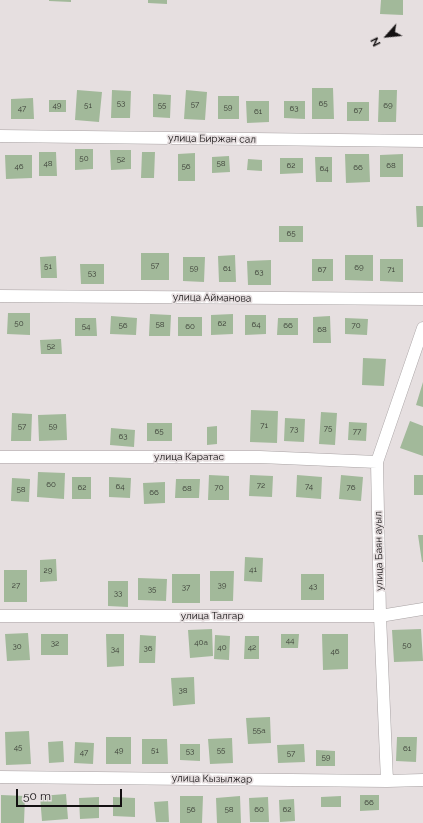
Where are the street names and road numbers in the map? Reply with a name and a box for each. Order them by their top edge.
street label: улица Биржан сал [168,132,256,146]
street label: улица Айманова [173,291,251,305]
street label: улица Каратас [154,451,224,463]
street label: улица Баян ауыл [372,511,386,591]
street label: улица Талгар [181,610,243,622]
street label: улица Кызылжар [172,772,252,786]

